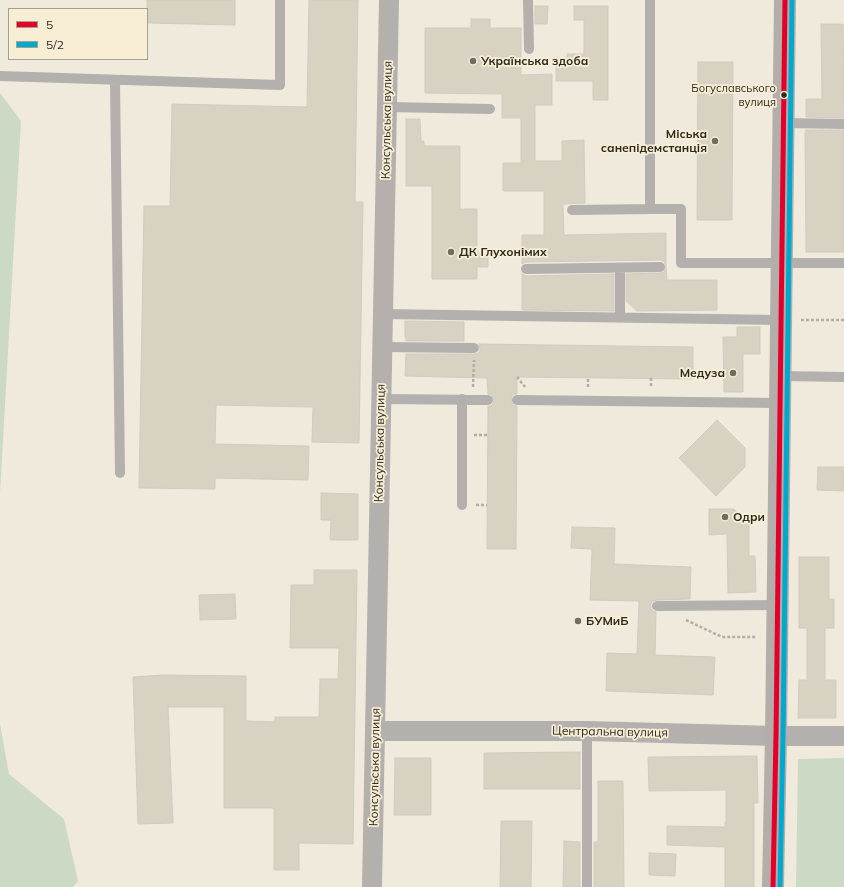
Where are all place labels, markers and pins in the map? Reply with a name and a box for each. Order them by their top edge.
place label: Українська здоба [481,54,588,68]
marker: Українська здоба [468,56,478,66]
place label: Богуславського вулиця [691,82,776,108]
marker: Богуславського вулиця [779,90,789,100]
place label: Міська санепідемстанція [601,127,707,155]
marker: Міська санепідемстанція [710,136,720,146]
place label: ДК Глухонімих [459,245,547,259]
marker: ДК Глухонімих [446,247,456,257]
place label: Медуза [680,366,725,380]
marker: Медуза [728,368,738,378]
place label: Одри [733,510,765,524]
marker: Одри [720,512,730,522]
place label: БУМиБ [586,614,629,628]
marker: БУМиБ [573,616,583,626]

